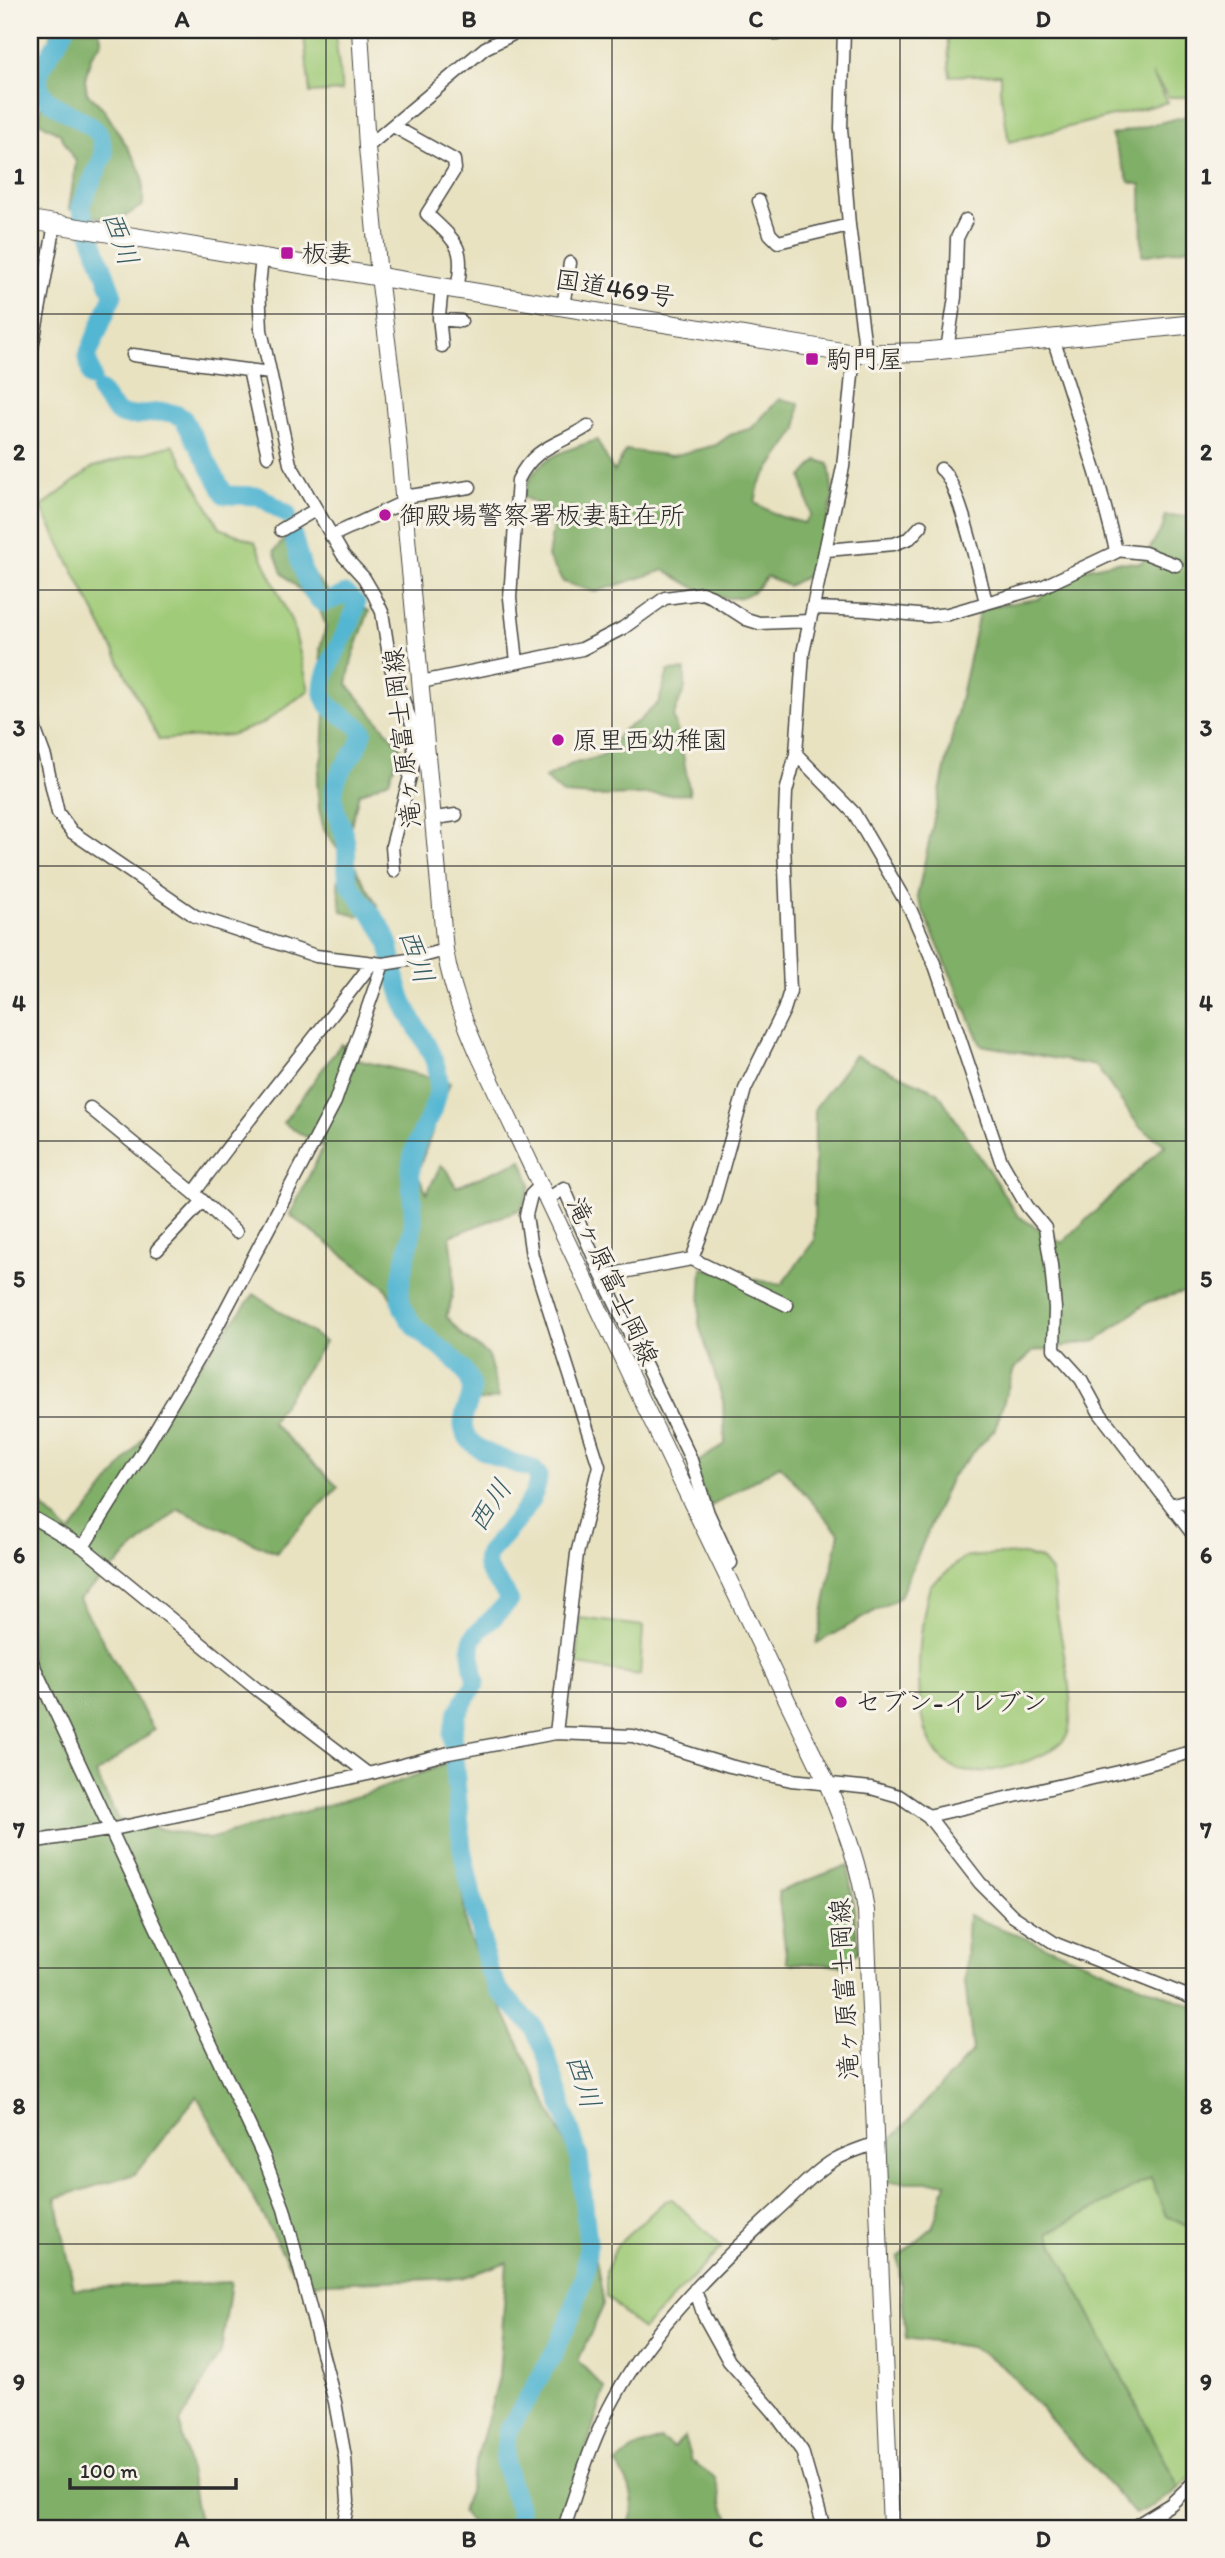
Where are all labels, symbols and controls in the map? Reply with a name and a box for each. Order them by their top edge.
text: A [174,5,190,33]
text: B [462,5,477,33]
text: C [749,5,764,33]
text: D [1035,5,1051,33]
text: 1 [14,162,25,190]
text: 1 [1201,162,1212,190]
water label: 西川 [95,206,147,270]
place label: 板妻 [301,237,353,269]
marker: 板妻 [279,245,295,261]
street label: 国道469号 [553,263,677,313]
place label: 駒門屋 [826,343,904,375]
marker: 駒門屋 [804,351,820,367]
text: 2 [13,438,26,466]
text: 2 [1200,438,1213,466]
place label: 御殿場警察署板妻駐在所 [399,499,685,531]
marker: 御殿場警察署板妻駐在所 [377,507,393,523]
street label: 滝ヶ原富士岡線 [377,646,427,830]
text: 3 [13,714,26,742]
text: 3 [1200,714,1213,742]
place label: 原里西幼稚園 [572,724,728,756]
marker: 原里西幼稚園 [550,732,566,748]
water label: 西川 [392,924,442,988]
text: 4 [12,989,26,1017]
text: 4 [1199,989,1213,1017]
street label: 滝ヶ原富士岡線 [560,1192,666,1370]
text: 5 [13,1265,25,1293]
text: 5 [1200,1265,1212,1293]
water label: 西川 [459,1472,519,1538]
text: 6 [13,1541,25,1569]
text: 6 [1200,1541,1212,1569]
place label: セブン-イレブン [855,1686,1047,1718]
marker: セブン-イレブン [833,1694,849,1710]
text: 7 [12,1816,25,1844]
text: 7 [1199,1816,1212,1844]
street label: 滝ヶ原富士岡線 [823,1897,865,2081]
water label: 西川 [559,2049,609,2113]
text: 8 [13,2092,26,2120]
text: 8 [1200,2092,1213,2120]
text: 9 [13,2368,25,2396]
text: 9 [1200,2368,1212,2396]
scale bar [70,2446,236,2490]
text: 100 m [80,2458,138,2483]
text: A [174,2525,190,2553]
text: B [462,2525,477,2553]
text: C [749,2525,764,2553]
text: D [1035,2525,1051,2553]

